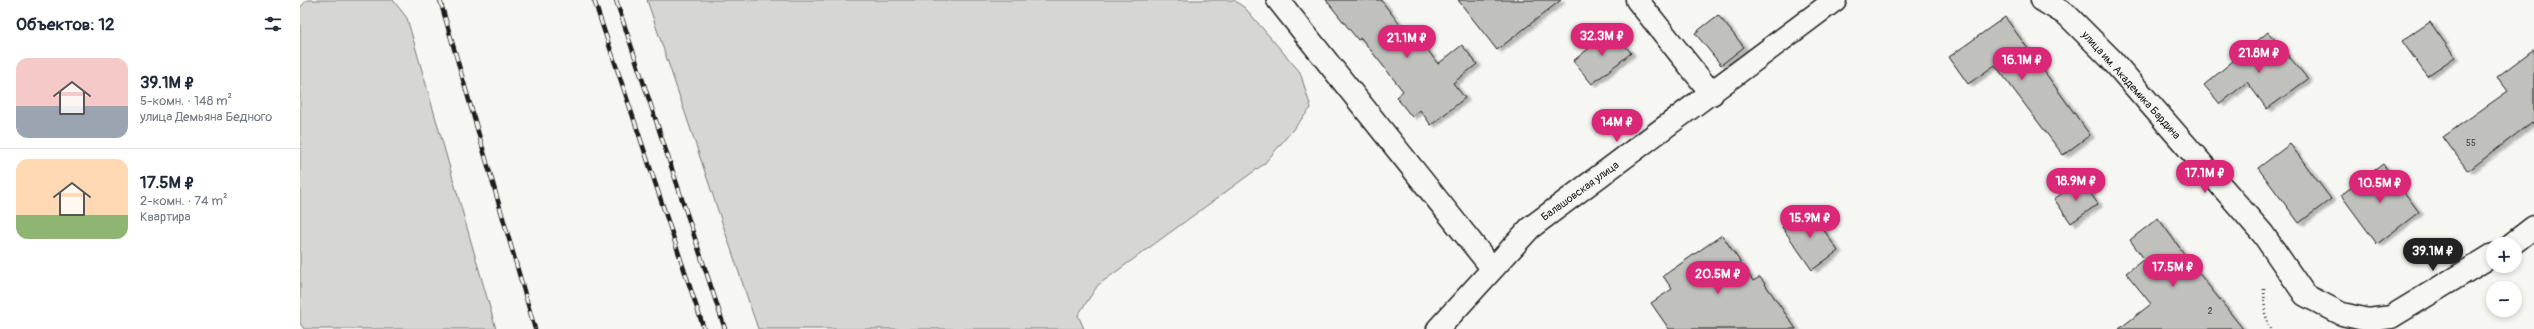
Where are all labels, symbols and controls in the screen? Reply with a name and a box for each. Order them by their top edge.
icon: filters [262,13,284,35]
text: Объектов: 12 [16,14,115,35]
pin: 32.3M ₽ [1565,23,1639,57]
pin: 21.1M ₽ [1370,25,1444,59]
text: 32.3M ₽ [1580,28,1624,44]
street label: улица им. Академика Бардина [2078,28,2183,142]
text: 21.1M ₽ [1387,30,1427,46]
pin: 21.8M ₽ [2222,40,2296,74]
text: 21.8M ₽ [2238,45,2280,61]
pin: 16.1M ₽ [1985,47,2059,81]
text: 16.1M ₽ [2002,52,2042,68]
text: 39.1M ₽ [140,72,195,93]
icon: home [48,74,96,122]
text: 5-комн. · 148 m² [140,93,232,109]
text: улица Демьяна Бедного [140,109,272,125]
pin: 14M ₽ [1589,109,1645,143]
text: 14M ₽ [1601,114,1633,130]
house number: 55 [2466,138,2476,149]
street label: Балашовская улица [1539,158,1621,224]
pin: 17.1M ₽ [2168,160,2242,194]
text: 17.1M ₽ [2185,165,2225,181]
pin: 18.9M ₽ [2039,168,2113,202]
pin: 10.5M ₽ [2343,170,2417,204]
text: 17.5M ₽ [140,172,195,193]
text: 18.9M ₽ [2055,173,2097,189]
icon: home [48,175,96,223]
text: 10.5M ₽ [2358,175,2402,191]
text: 2-комн. · 74 m² [140,193,227,209]
pin: 15.9M ₽ [1773,205,1847,239]
text: Квартира [140,209,191,225]
text: 15.9M ₽ [1789,210,1831,226]
map controls [2486,237,2522,317]
button: + [2486,237,2522,273]
pin: 39.1M ₽ [2396,238,2470,272]
text: 39.1M ₽ [2412,243,2454,259]
pin: 17.5M ₽ [2136,254,2210,288]
text: 17.5M ₽ [2152,259,2194,275]
pin: 20.5M ₽ [1681,261,1755,295]
text: 20.5M ₽ [1695,266,1741,282]
button: − [2486,281,2522,317]
house number: 2 [2207,306,2213,317]

